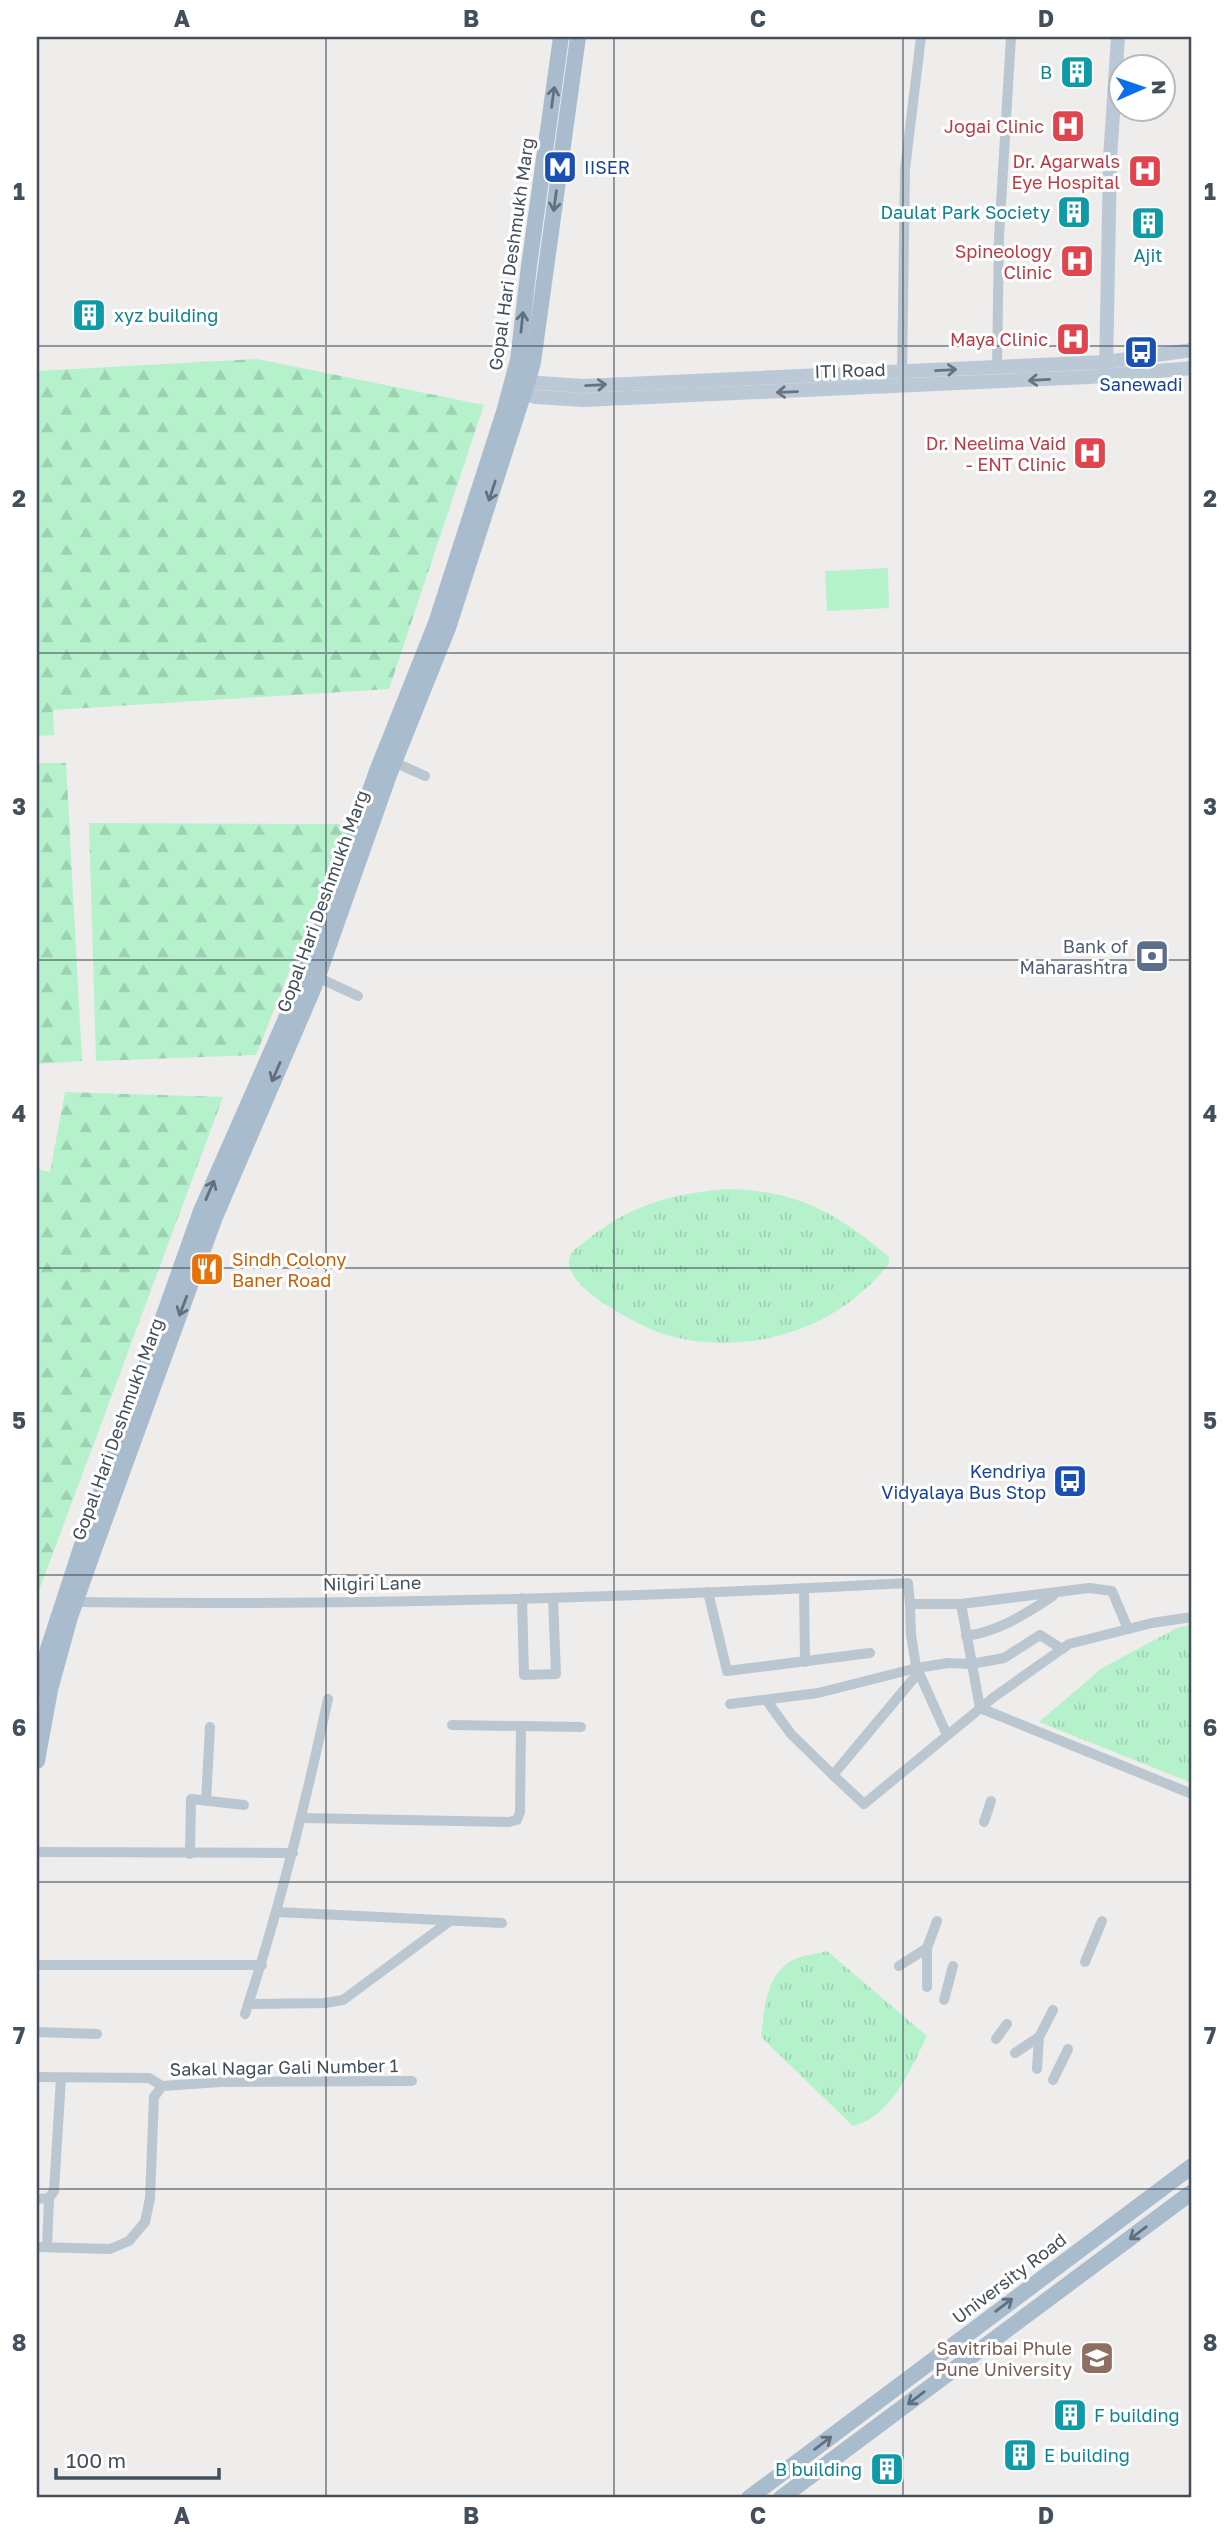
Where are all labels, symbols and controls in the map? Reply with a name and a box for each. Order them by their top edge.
text: A [174,4,191,32]
text: B [463,4,479,32]
text: C [750,4,766,32]
text: D [1038,4,1054,32]
north arrow [1106,52,1176,122]
building icon: B [1058,53,1096,91]
place label: B [1040,61,1052,83]
text: N [1148,80,1171,95]
one-way arrow [546,86,559,109]
hospital icon: Jogai Clinic [1049,107,1087,145]
place label: Jogai Clinic [944,115,1044,137]
street label: Gopal Hari Deshmukh Marg [484,136,538,372]
metro station icon: IISER [541,148,579,186]
place label: Dr. Agarwals Eye Hospital [1011,150,1120,193]
hospital icon: Dr. Agarwals Eye Hospital [1126,152,1164,190]
place label: IISER [584,156,630,178]
text: 1 [13,177,25,205]
text: 1 [1204,177,1216,205]
one-way arrow [548,190,561,212]
building icon: Daulat Park Society [1055,193,1093,231]
place label: Daulat Park Society [880,201,1050,223]
building icon: Ajit [1129,204,1167,242]
place label: Spineology Clinic [955,240,1052,283]
hospital icon: Spineology Clinic [1058,242,1096,280]
place label: Ajit [1134,244,1162,266]
building icon: xyz building [70,296,108,334]
place label: xyz building [114,304,218,326]
one-way arrow [516,312,529,334]
hospital icon: Maya Clinic [1054,320,1092,358]
place label: Maya Clinic [950,328,1048,350]
bus stop icon: Sanewadi [1122,333,1160,371]
street label: ITI Road [814,358,886,382]
one-way arrow [934,363,957,376]
one-way arrow [1027,373,1050,386]
place label: Sanewadi [1099,373,1183,395]
one-way arrow [584,379,607,392]
one-way arrow [776,385,799,398]
place label: Dr. Neelima Vaid - ENT Clinic [926,432,1066,475]
hospital icon: Dr. Neelima Vaid - ENT Clinic [1071,434,1109,472]
one-way arrow [485,480,498,502]
text: 2 [12,484,26,512]
text: 2 [1203,484,1217,512]
street label: Gopal Hari Deshmukh Marg [271,787,373,1015]
text: 3 [12,792,26,820]
text: 3 [1203,792,1217,820]
place label: Bank of Maharashtra [1019,935,1128,978]
bank icon: Bank of Maharashtra [1133,937,1171,975]
one-way arrow [269,1061,282,1082]
text: 4 [12,1099,26,1127]
text: 4 [1203,1099,1217,1127]
one-way arrow [205,1180,218,1201]
place label: Sindh Colony Baner Road [232,1248,346,1291]
restaurant icon: Sindh Colony Baner Road [188,1250,226,1288]
one-way arrow [175,1294,188,1316]
street label: Gopal Hari Deshmukh Marg [66,1315,168,1543]
text: 5 [12,1406,26,1434]
text: 5 [1203,1406,1217,1434]
place label: Kendriya Vidyalaya Bus Stop [881,1460,1046,1503]
bus stop icon: Kendriya Vidyalaya Bus Stop [1051,1462,1089,1500]
street label: Nilgiri Lane [323,1571,421,1595]
text: 6 [12,1713,26,1741]
text: 6 [1203,1713,1217,1741]
text: 7 [13,2021,25,2049]
text: 7 [1204,2021,1216,2049]
street label: Sakal Nagar Gali Number 1 [169,2054,399,2080]
one-way arrow [1129,2225,1147,2240]
street label: University Road [948,2228,1070,2328]
one-way arrow [994,2298,1013,2313]
text: 8 [12,2328,26,2356]
text: 8 [1203,2328,1217,2356]
place label: Savitribai Phule Pune University [935,2337,1072,2380]
school or university icon: Savitribai Phule Pune University [1078,2339,1116,2377]
one-way arrow [907,2391,926,2405]
building icon: F building [1051,2396,1089,2434]
place label: F building [1094,2404,1180,2426]
one-way arrow [813,2436,832,2450]
building icon: E building [1001,2436,1039,2474]
scale bar [56,2437,219,2481]
place label: E building [1044,2444,1130,2466]
text: 100 m [66,2447,126,2473]
building icon: B building [868,2450,906,2488]
place label: B building [775,2458,862,2480]
text: A [174,2501,191,2529]
text: B [463,2501,479,2529]
text: C [750,2501,766,2529]
text: D [1038,2501,1054,2529]

